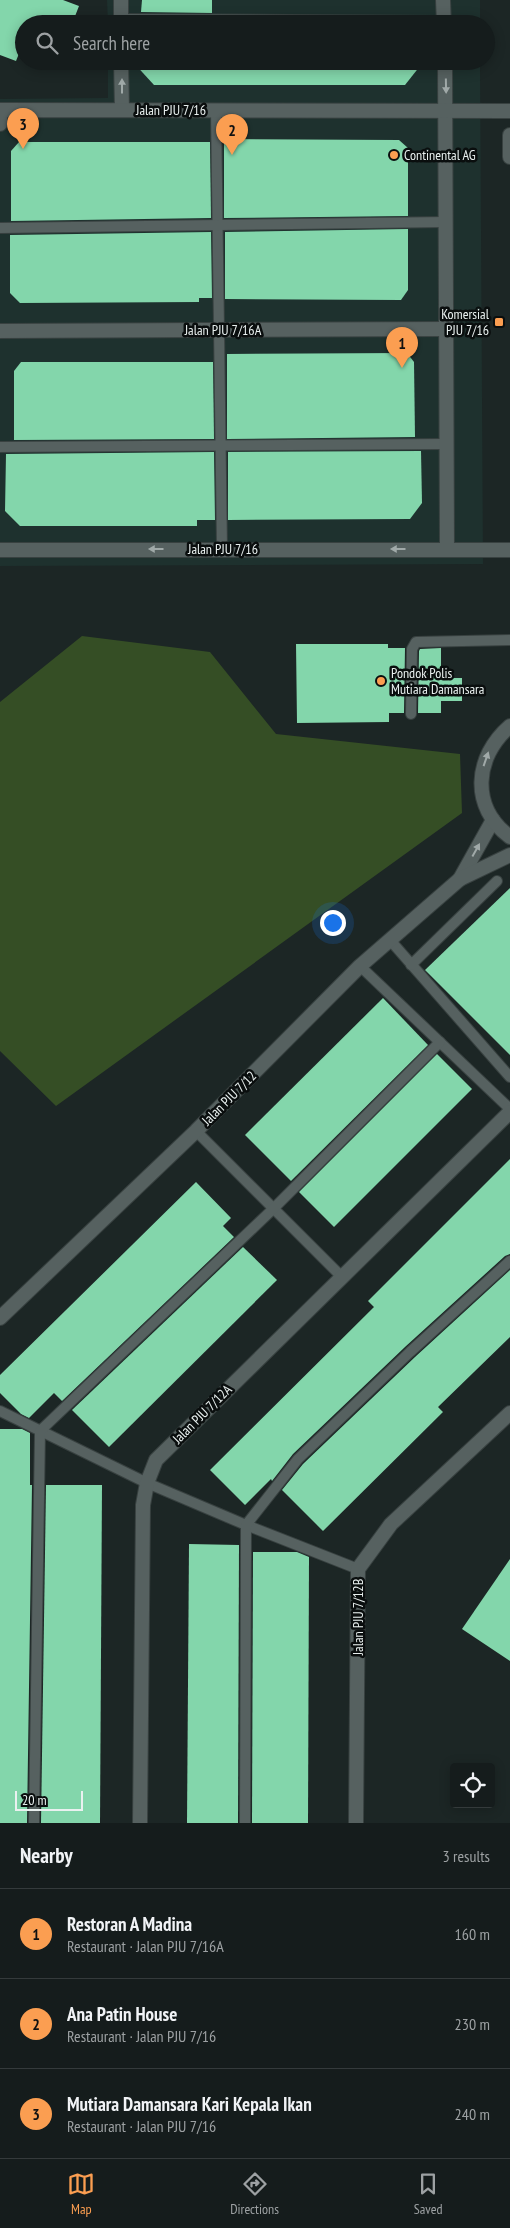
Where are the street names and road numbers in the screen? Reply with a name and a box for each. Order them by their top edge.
street label: Jalan PJU 7/16 [135,101,206,119]
street label: Jalan PJU 7/16A [184,321,262,339]
street label: Jalan PJU 7/16 [187,540,258,558]
street label: Jalan PJU 7/12 [197,1067,260,1130]
street label: Jalan PJU 7/12A [168,1380,236,1448]
street label: Jalan PJU 7/12B [349,1579,367,1656]

